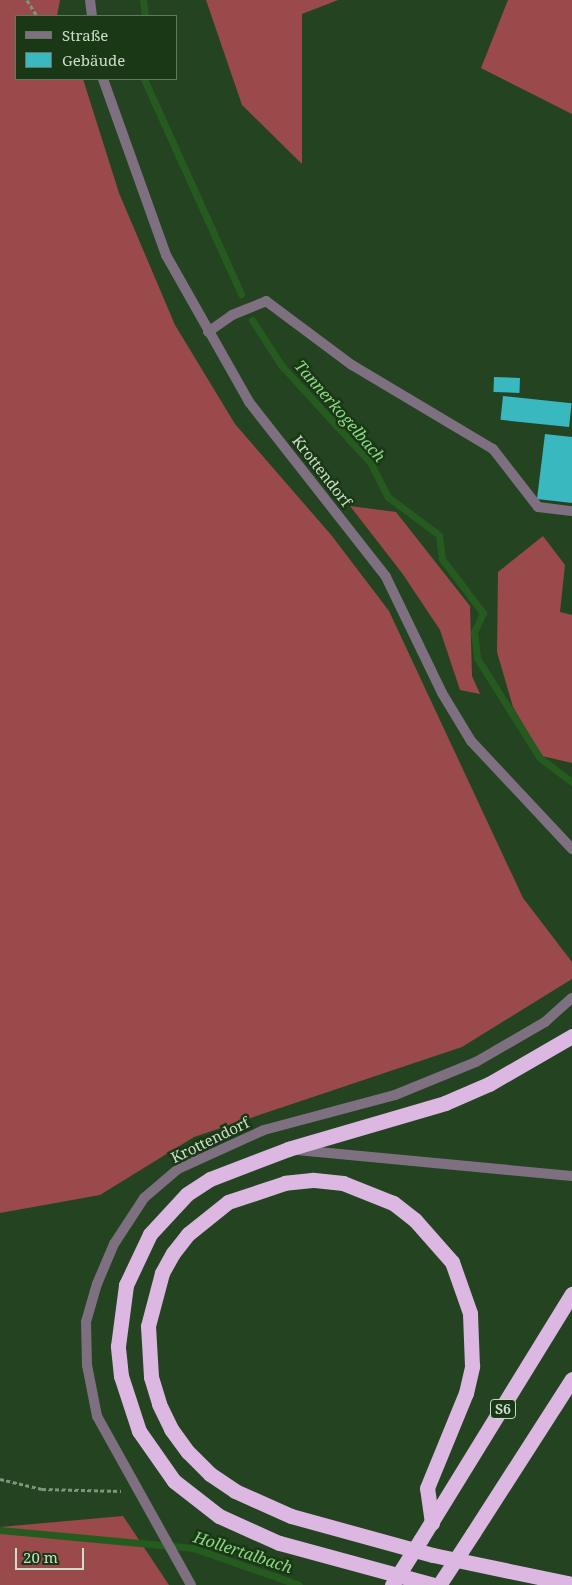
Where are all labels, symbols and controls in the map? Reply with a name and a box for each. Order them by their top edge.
legend [15,15,178,80]
text: Straße [62,25,108,45]
text: Gebäude [62,50,125,70]
water label: Tannerkogelbach [291,356,389,466]
street label: Krottendorf [289,432,355,510]
street label: Krottendorf [168,1113,252,1167]
road number: S6 [489,1398,517,1420]
water label: Hollertalbach [191,1527,295,1577]
scale bar [18,1538,86,1570]
text: 20 m [23,1547,58,1567]

